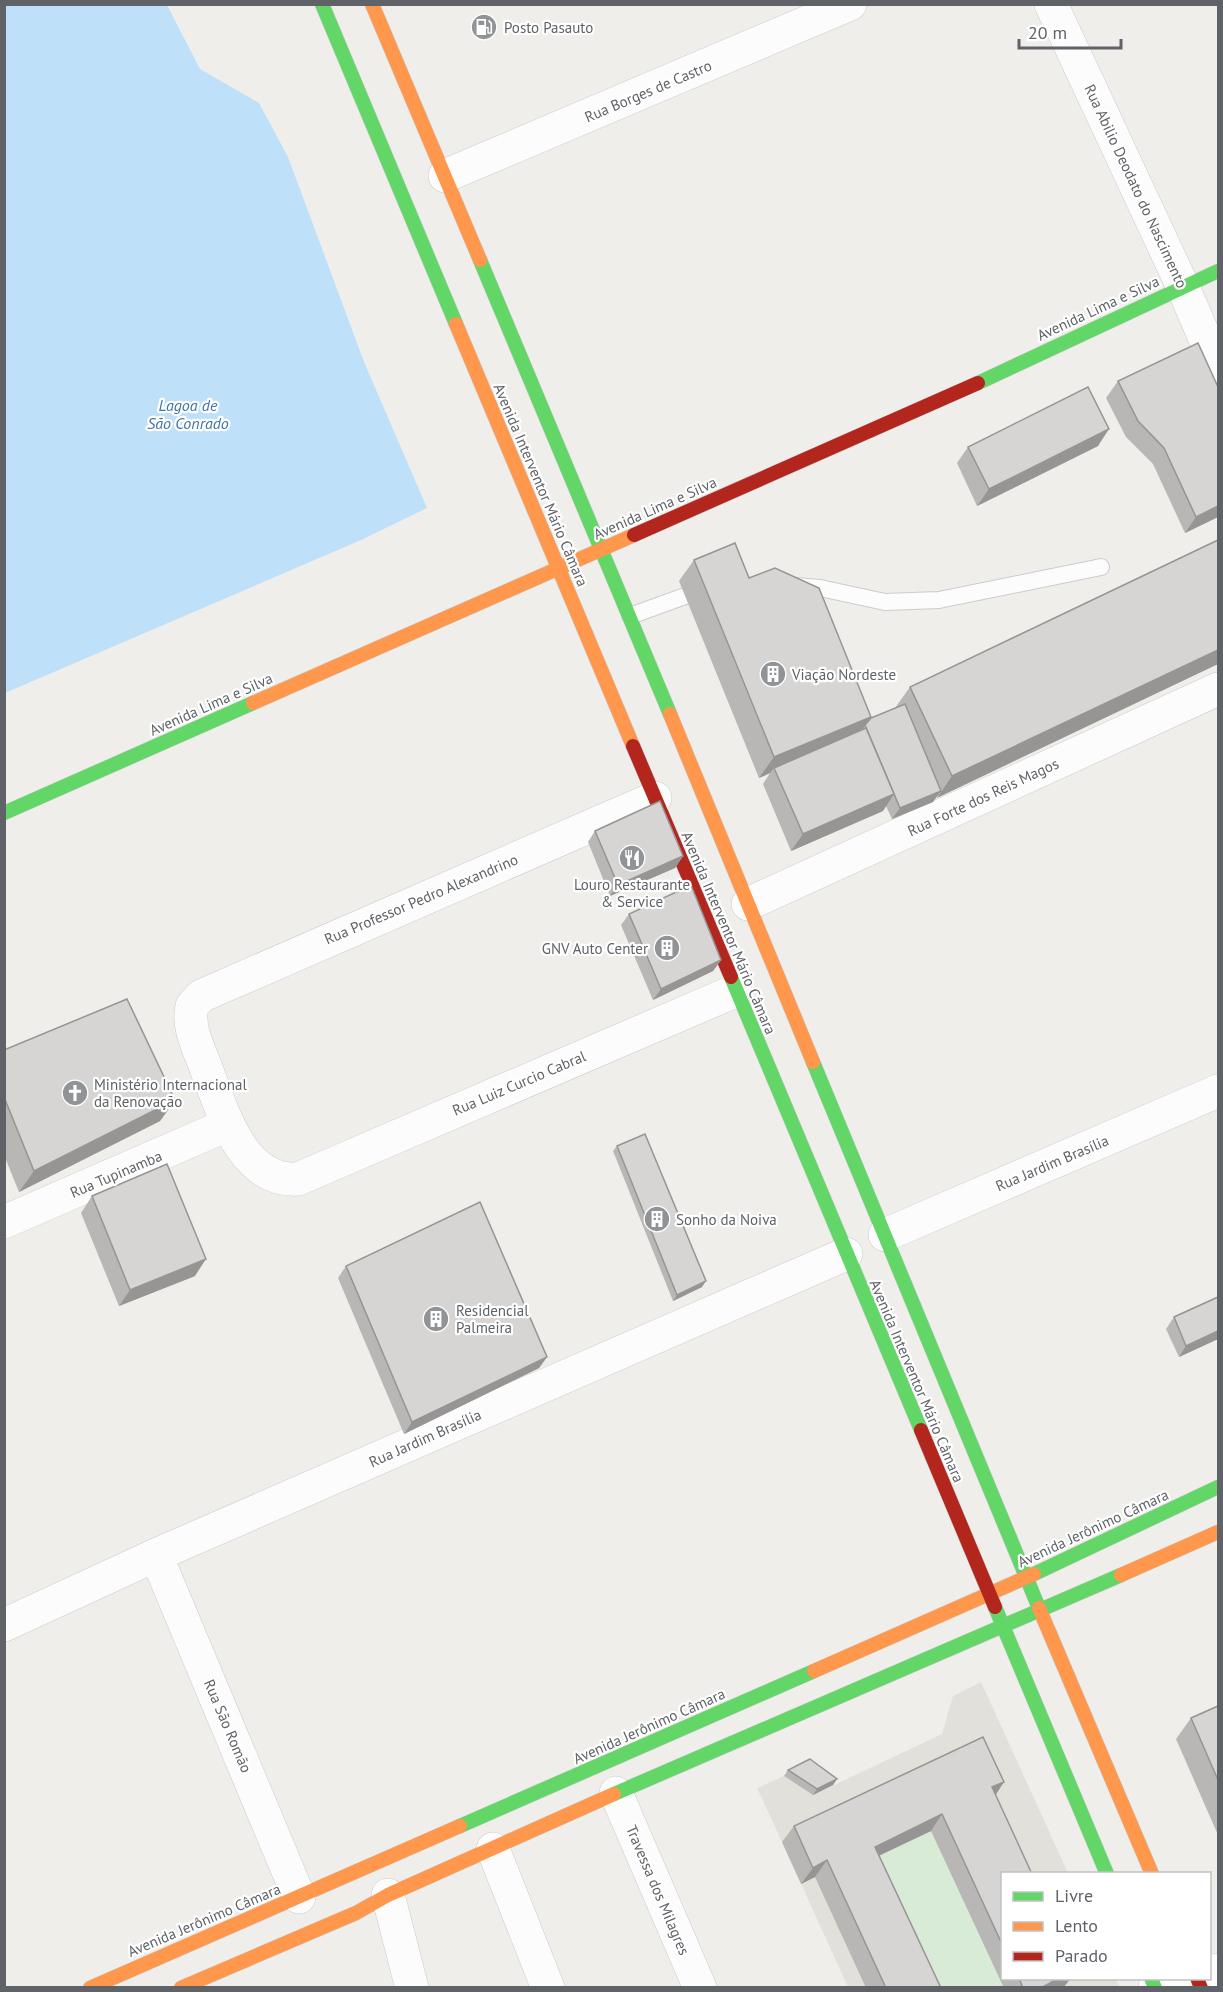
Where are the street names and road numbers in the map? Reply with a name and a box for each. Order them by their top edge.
street label: Rua Borges de Castro [582,56,714,126]
street label: Rua Abilio Deodato do Nascimento [1080,81,1192,291]
street label: Avenida Lima e Silva [1034,271,1162,345]
street label: Avenida Interventor Mário Câmara [490,381,592,589]
street label: Avenida Lima e Silva [590,472,720,544]
street label: Avenida Lima e Silva [146,668,276,740]
street label: Rua Forte dos Reis Magos [904,754,1062,840]
street label: Avenida Interventor Mário Câmara [678,829,780,1037]
street label: Rua Professor Pedro Alexandrino [321,850,521,948]
street label: Rua Luiz Curcio Cabral [449,1046,589,1120]
street label: Rua Jardim Brasília [993,1131,1111,1195]
street label: Rua Tupinamba [67,1146,165,1202]
street label: Avenida Interventor Mário Câmara [866,1277,968,1485]
street label: Rua Jardim Brasília [366,1405,484,1471]
street label: Avenida Jerônimo Câmara [1014,1485,1172,1571]
street label: Rua São Romão [200,1676,256,1776]
street label: Avenida Jerônimo Câmara [570,1684,728,1768]
street label: Travessa dos Milagres [622,1822,694,1958]
street label: Avenida Jerônimo Câmara [125,1879,283,1961]

